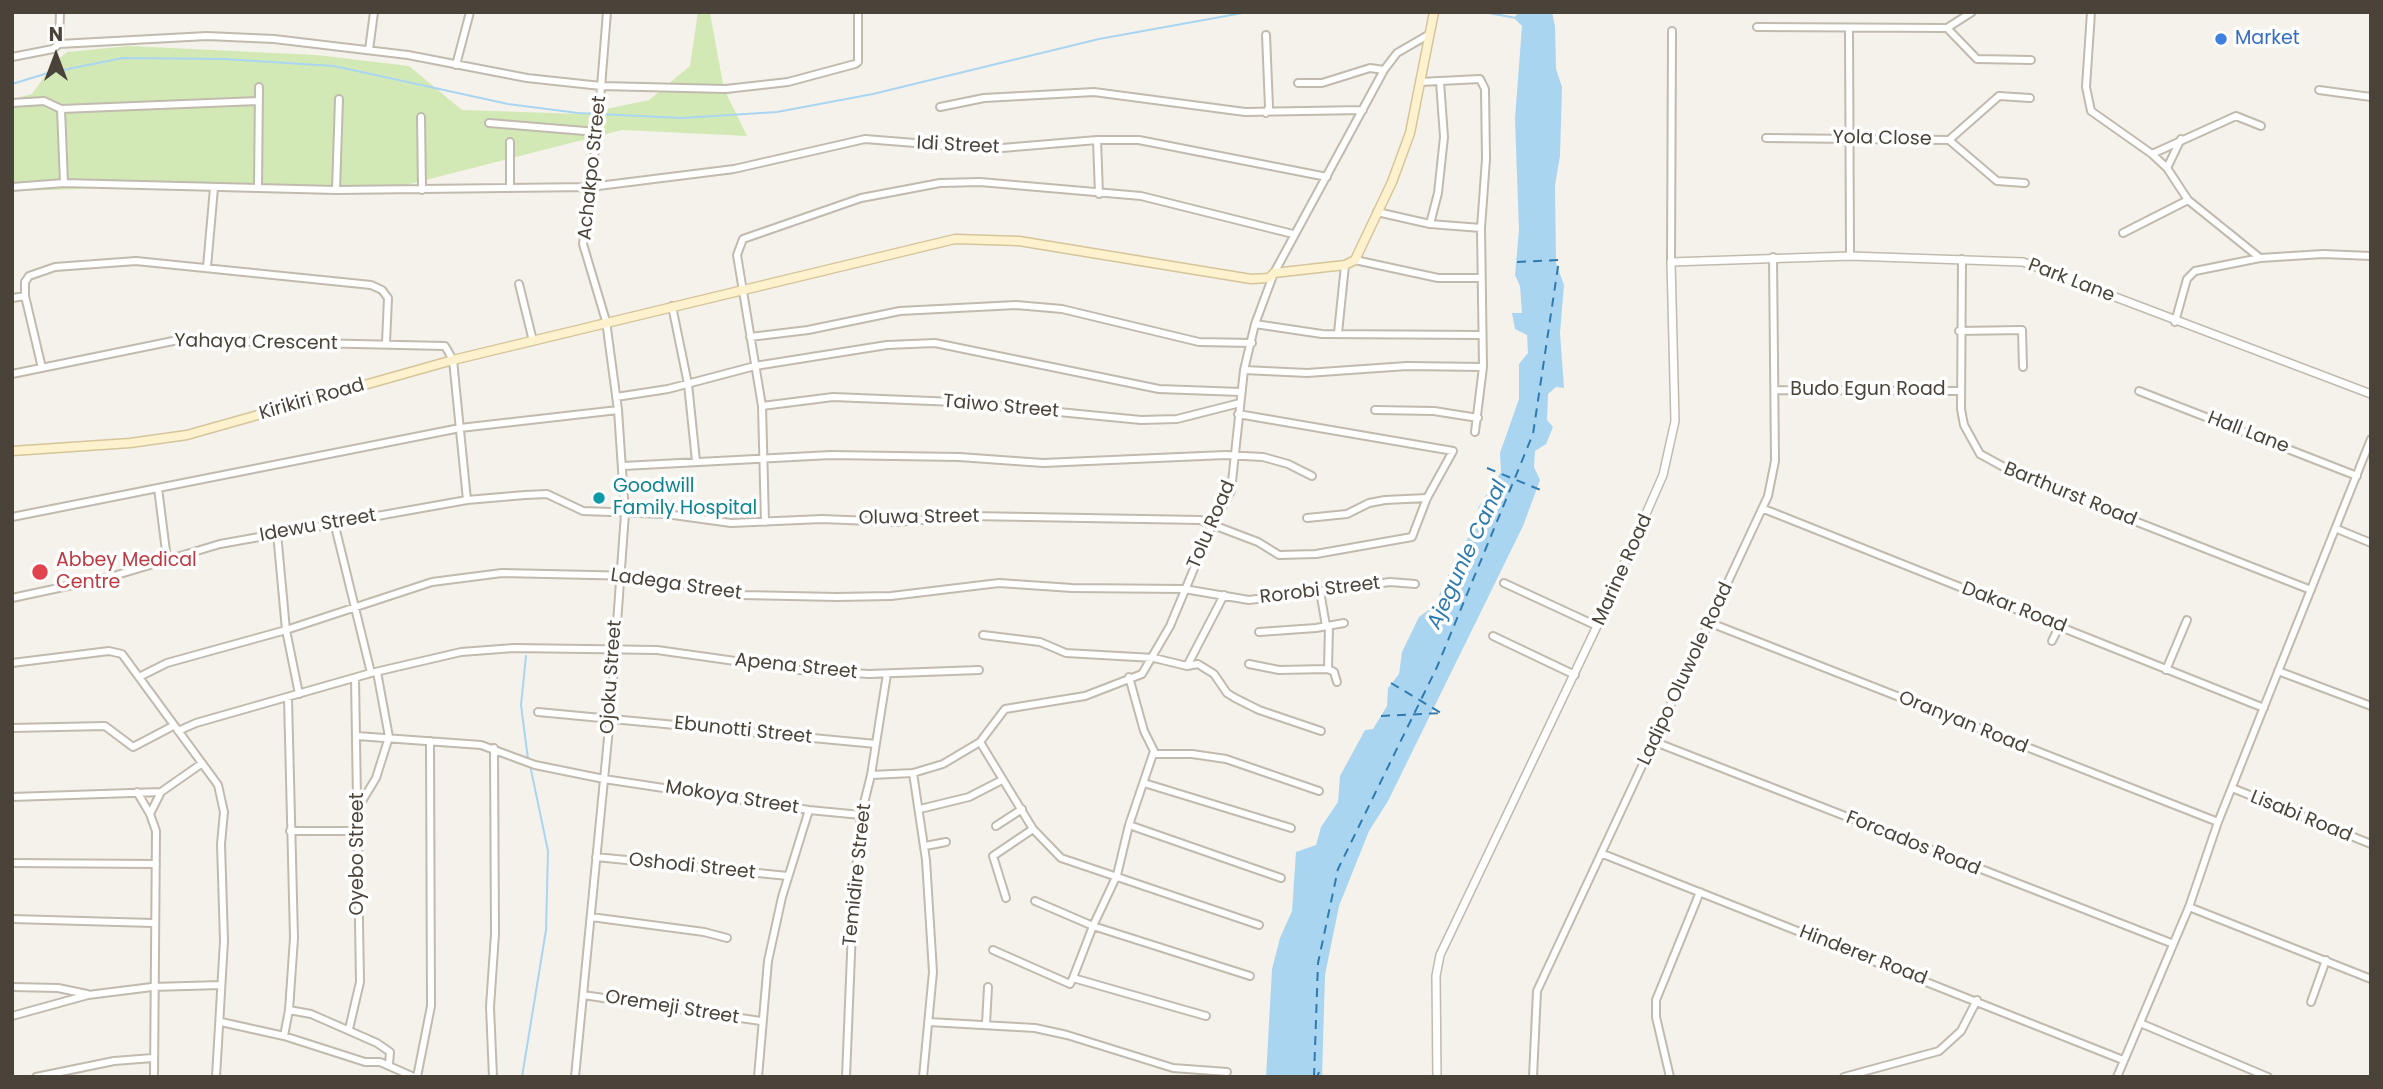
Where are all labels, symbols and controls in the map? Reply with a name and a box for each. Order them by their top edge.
north arrow [21,21,91,91]
text: N [49,21,63,48]
place label: Market [2235,28,2300,50]
marker: Market [2213,31,2229,47]
street label: Achakpo Street [574,95,612,241]
street label: Yola Close [1832,127,1932,151]
street label: Idi Street [916,132,1000,160]
street label: Park Lane [2025,254,2117,308]
street label: Yahaya Crescent [174,330,338,356]
street label: Kirikiri Road [257,374,367,426]
street label: Budo Egun Road [1790,379,1946,401]
street label: Taiwo Street [942,391,1060,423]
street label: Hall Lane [2204,407,2292,459]
street label: Barthurst Road [2000,458,2140,532]
place label: Goodwill Family Hospital [613,476,757,520]
street label: Tolu Road [1183,477,1241,573]
water label: Ajegunle Canal [1423,477,1513,633]
marker: Goodwill Family Hospital [591,490,607,506]
street label: Idewu Street [258,505,378,547]
street label: Oluwa Street [858,506,980,530]
street label: Marine Road [1588,511,1658,629]
place label: Abbey Medical Centre [56,550,197,594]
marker: Abbey Medical Centre [30,562,50,582]
street label: Ladega Street [609,565,743,605]
street label: Rorobi Street [1258,572,1382,610]
street label: Dakar Road [1958,578,2070,638]
street label: Ladipo Oluwole Road [1634,579,1738,769]
street label: Ojoku Street [597,619,627,735]
street label: Apena Street [734,649,858,685]
street label: Oranyan Road [1895,687,2031,759]
street label: Ebunotti Street [673,712,813,750]
street label: Mokoya Street [664,776,800,820]
street label: Lisabi Road [2247,786,2355,848]
street label: Oyebo Street [347,792,369,916]
street label: Temidire Street [839,803,877,947]
street label: Forcados Road [1843,807,1983,881]
street label: Oshodi Street [627,849,757,885]
street label: Hinderer Road [1796,921,1930,991]
street label: Oremeji Street [603,986,741,1030]

